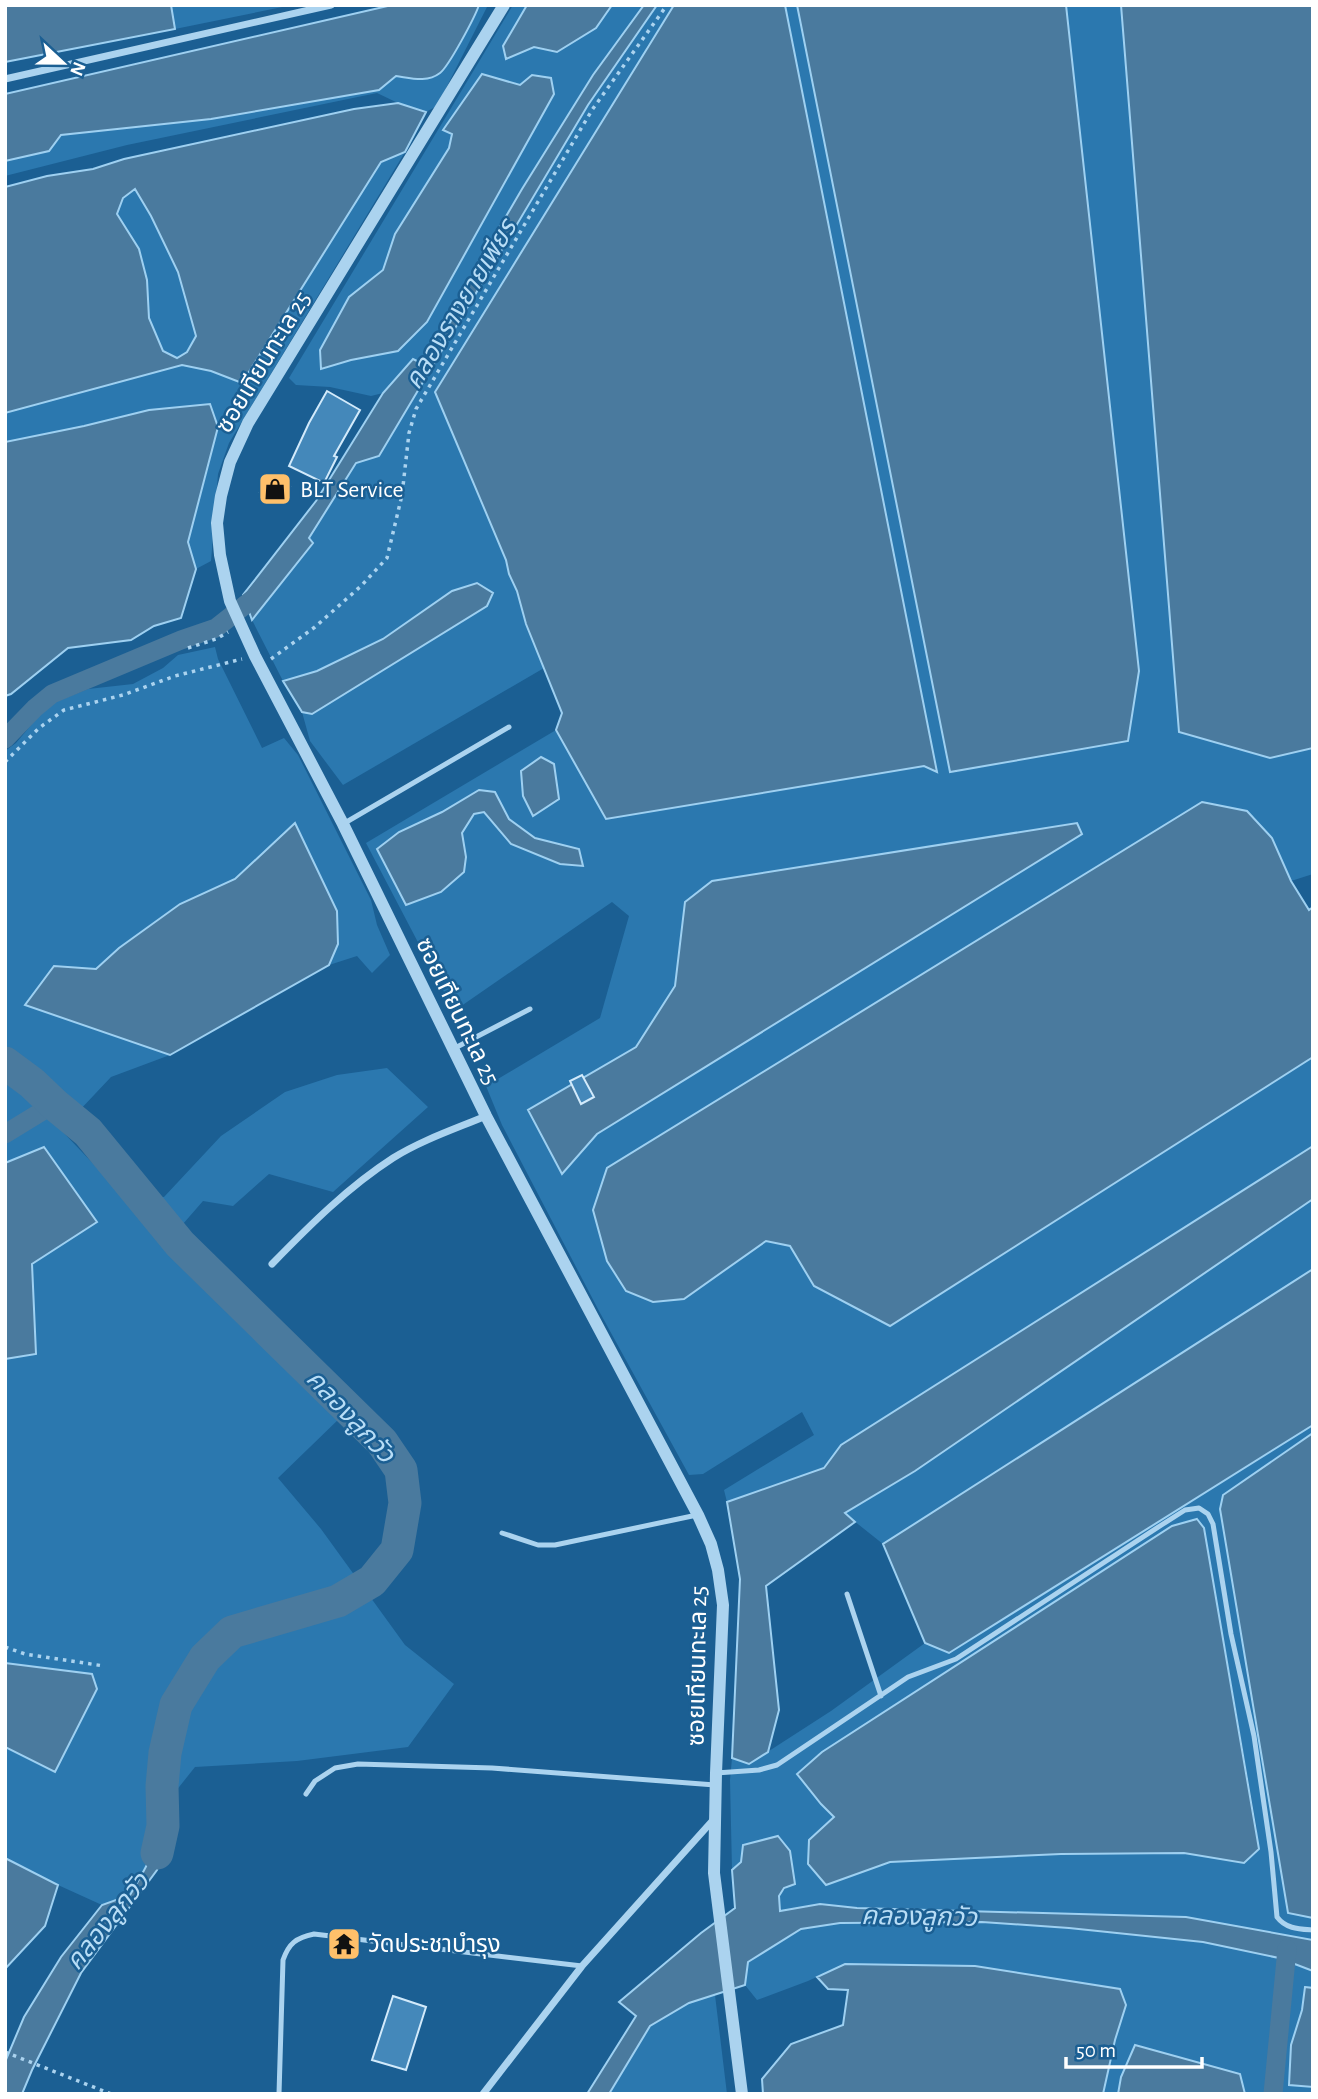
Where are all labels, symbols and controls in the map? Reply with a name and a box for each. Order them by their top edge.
north arrow [28,28,98,98]
text: N [66,59,89,78]
water label: คลองรางยายเพียร [400,214,523,393]
street label: ซอยเทียนทะเล 25 [211,287,315,437]
shop icon: BLT Service [256,470,294,508]
place label: BLT Service [300,478,404,502]
street label: ซอยเทียนทะเล 25 [411,934,504,1089]
water label: คลองลูกวัว [300,1365,400,1470]
street label: ซอยเทียนทะเล 25 [684,1586,711,1746]
water label: คลองลูกวัว [61,1868,157,1976]
water label: คลองลูกวัว [861,1903,978,1933]
temple icon: วัดประชาบํารุง [325,1925,363,1963]
place label: วัดประชาบํารุง [368,1932,501,1959]
scale bar [1066,2025,1202,2070]
text: 50 m [1076,2040,1116,2061]

